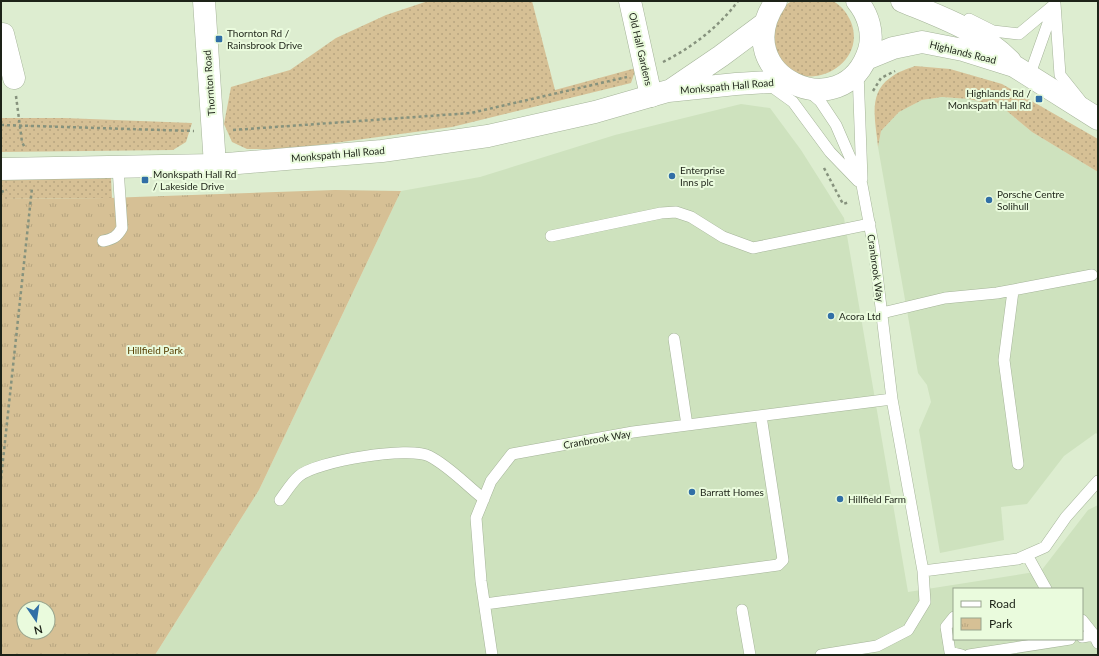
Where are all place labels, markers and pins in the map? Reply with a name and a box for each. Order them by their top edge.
place label: Thornton Rd / Rainsbrook Drive [227,27,302,51]
marker: Thornton Rd / Rainsbrook Drive [214,34,224,44]
place label: Highlands Rd / Monkspath Hall Rd [948,87,1031,111]
marker: Highlands Rd / Monkspath Hall Rd [1034,94,1044,104]
place label: Enterprise Inns plc [680,164,725,188]
place label: Monkspath Hall Rd / Lakeside Drive [153,168,236,192]
marker: Enterprise Inns plc [667,171,677,181]
marker: Monkspath Hall Rd / Lakeside Drive [140,175,150,185]
place label: Porsche Centre Solihull [997,188,1064,212]
marker: Porsche Centre Solihull [984,195,994,205]
place label: Acora Ltd [839,310,881,322]
marker: Acora Ltd [826,311,836,321]
place label: Barratt Homes [700,486,764,498]
marker: Barratt Homes [687,487,697,497]
place label: Hillfield Farm [848,493,906,505]
marker: Hillfield Farm [835,494,845,504]

